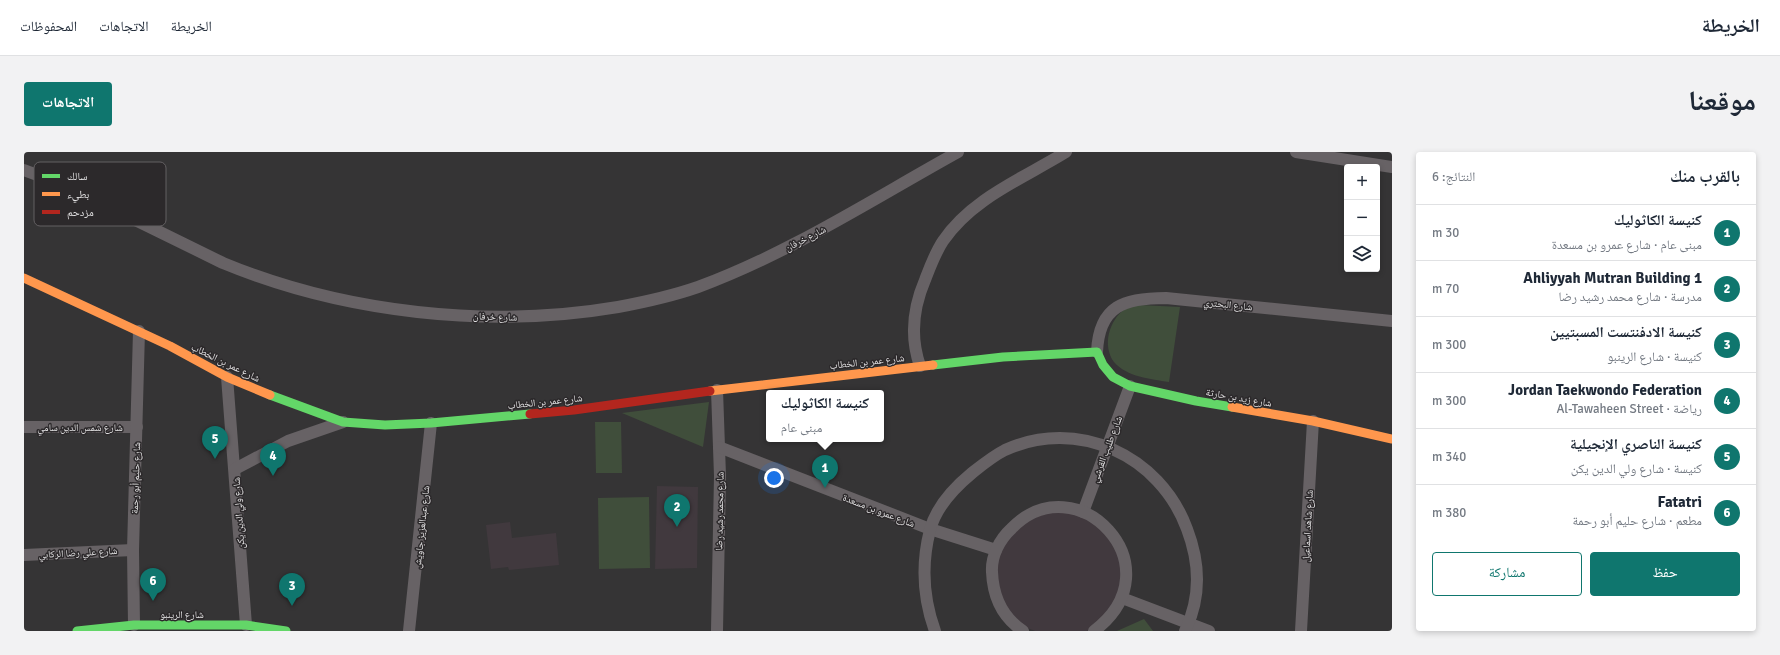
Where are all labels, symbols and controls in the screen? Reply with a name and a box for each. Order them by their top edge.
text: الخريطة [1702,14,1760,38]
text: المحفوظات [20,18,77,35]
text: الاتجاهات [99,18,149,35]
text: الخريطة [171,18,212,35]
button: الاتجاهات [24,82,112,126]
text: موقعنا [1688,84,1756,118]
legend [34,162,166,226]
map controls [1344,164,1380,272]
button: + [1344,164,1380,200]
text: بالقرب منك [1670,166,1740,187]
text: النتائج: 6 [1432,169,1475,185]
text: سالك [67,170,87,183]
text: بطيء [67,188,89,203]
button: − [1344,200,1380,236]
text: مزدحم [67,206,94,220]
text: كنيسة الكاثوليك [1614,211,1702,229]
street label: شارع خرفان [783,223,828,254]
text: 30 m [1432,225,1459,241]
text: 1 [1723,225,1731,241]
button: layers [1344,236,1380,272]
text: مبنى عام · شارع عمرو بن مسعدة [1552,237,1702,253]
text: Ahliyyah Mutran Building 1 [1523,269,1702,287]
text: 70 m [1432,281,1459,297]
text: 2 [1723,281,1731,297]
text: مدرسة · شارع محمد رشيد رضا [1558,289,1702,305]
street label: شارع البحتري [1203,296,1253,315]
street label: شارع خرفان [473,310,518,324]
text: كنيسة الادفنتست المسبتيين [1550,323,1702,341]
text: 300 m [1432,337,1466,353]
text: 3 [1723,337,1731,353]
street label: شارع عمر بن الخطاب [189,341,262,385]
text: كنيسة · شارع الرينبو [1607,349,1702,365]
street label: شارع عمر بن الخطاب [829,352,906,372]
text: Jordan Taekwondo Federation [1508,381,1702,399]
street label: شارع زيد بن حارثة [1205,386,1273,410]
popup [766,390,884,442]
street label: شارع عمر بن الخطاب [507,392,584,412]
text: 300 m [1432,393,1466,409]
text: 4 [1723,393,1731,409]
text: كنيسة الكاثوليك [781,394,869,412]
text: رياضة · Al-Tawaheen Street [1556,401,1702,417]
street label: شارع طليب القرشي [1089,414,1127,485]
text: مبنى عام [781,420,822,436]
street label: شارع شمس الدين سامي [37,422,123,436]
pin: 5 [202,426,228,459]
text: كنيسة الناصري الإنجيلية [1570,435,1702,453]
street label: شارع حليم أبو رحمة [128,441,144,514]
pin: 4 [260,443,286,476]
text: 340 m [1432,449,1466,465]
text: 5 [1723,449,1731,465]
pin: 1 [812,455,838,488]
text: كنيسة · شارع ولي الدين يكن [1571,461,1702,477]
your location [764,468,784,488]
street label: شارع محمد رشيد رضا [713,471,727,550]
street label: شارع ولي الدين يكن [230,476,249,549]
street label: شارع عبدالعزيز جاويش [412,485,432,569]
street label: شارع شاهد اسماعيل [1300,489,1316,563]
street label: شارع عمرو بن مسعدة [841,492,917,530]
text: Fatatri [1657,493,1702,511]
pin: 2 [664,494,690,527]
text: 380 m [1432,505,1466,521]
text: 6 [1723,505,1731,521]
text: مطعم · شارع حليم أبو رحمة [1572,513,1702,529]
street label: شارع علي رضا الركابي [38,545,118,563]
button: مشاركة [1432,552,1582,596]
button: حفظ [1590,552,1740,596]
pin: 6 [140,568,166,601]
pin: 3 [279,573,305,606]
street label: شارع الرينبو [160,609,204,621]

